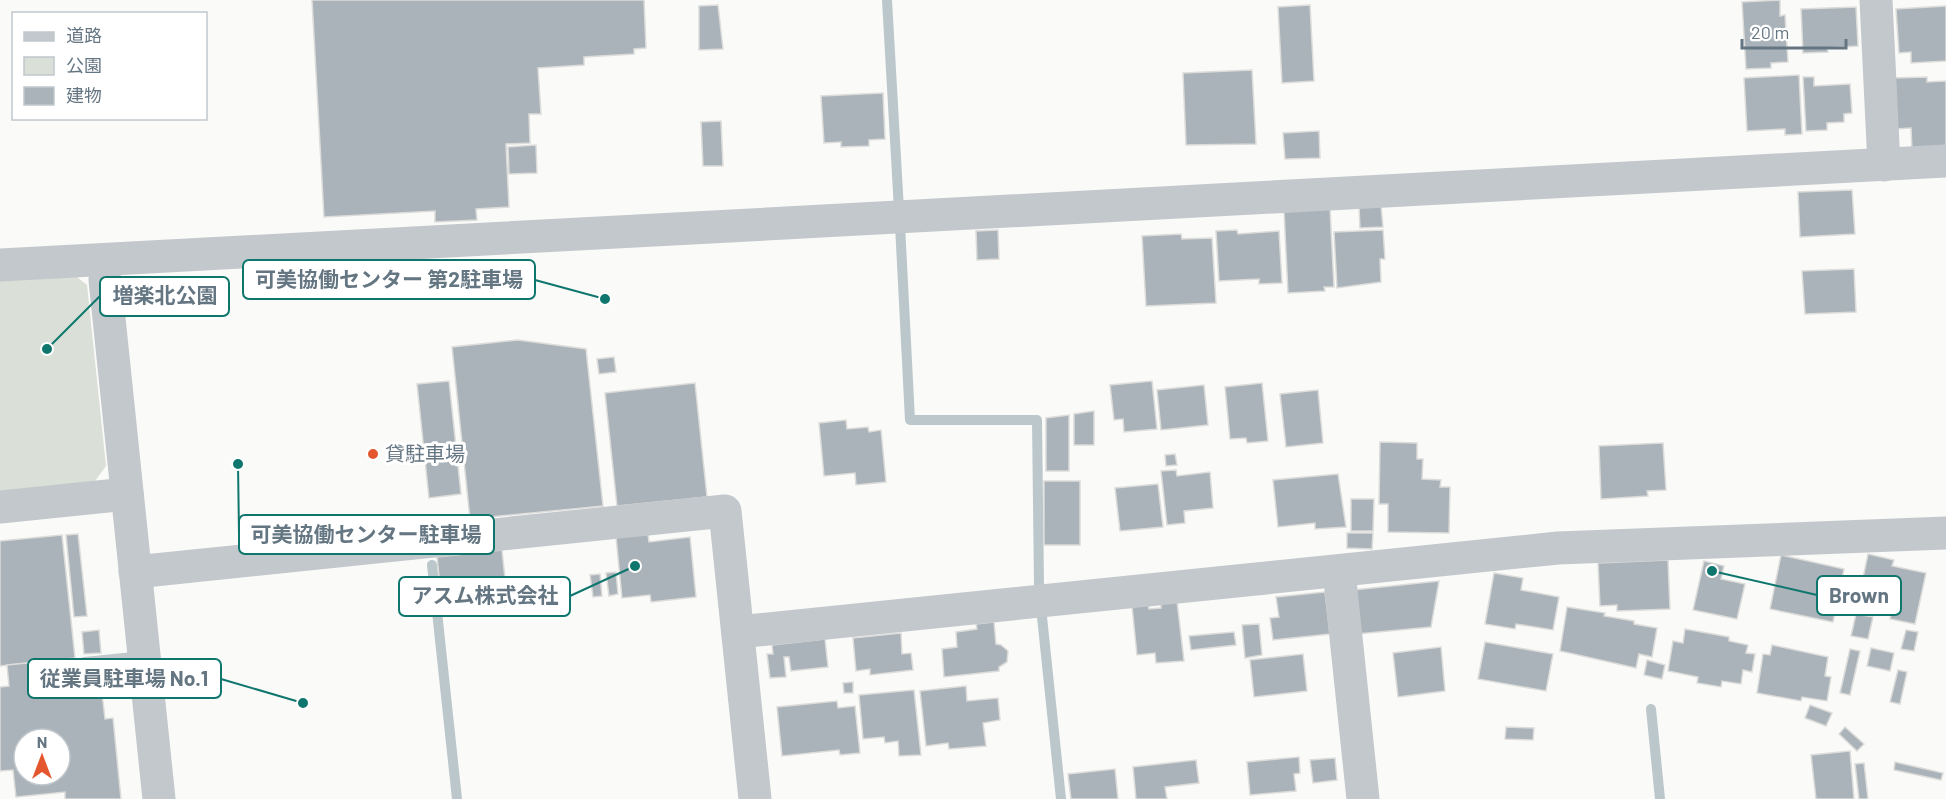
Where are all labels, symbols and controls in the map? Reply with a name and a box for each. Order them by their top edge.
legend [12,12,207,120]
scale bar [1742,12,1846,50]
text: 20 m [1751,21,1789,43]
text: 道路 [66,24,102,46]
text: 公園 [66,54,102,76]
text: 建物 [66,84,102,106]
callout: 可美協働センター 第2駐車場 [243,260,535,299]
text: 可美協働センター 第2駐車場 [255,266,523,291]
callout: 増楽北公園 [100,277,229,316]
text: 増楽北公園 [113,282,218,307]
place label: 貸駐車場 [385,441,465,465]
marker: 貸駐車場 [366,447,380,461]
callout: 可美協働センター駐車場 [239,515,494,554]
text: 可美協働センター駐車場 [251,521,482,546]
callout: Brown [1817,576,1901,615]
callout: アスム株式会社 [399,577,570,616]
text: アスム株式会社 [412,582,559,607]
text: Brown [1829,582,1889,607]
callout: 従業員駐車場 No.1 [28,659,221,698]
text: 従業員駐車場 No.1 [40,665,208,690]
north arrow [12,727,72,787]
text: N [37,732,47,751]

